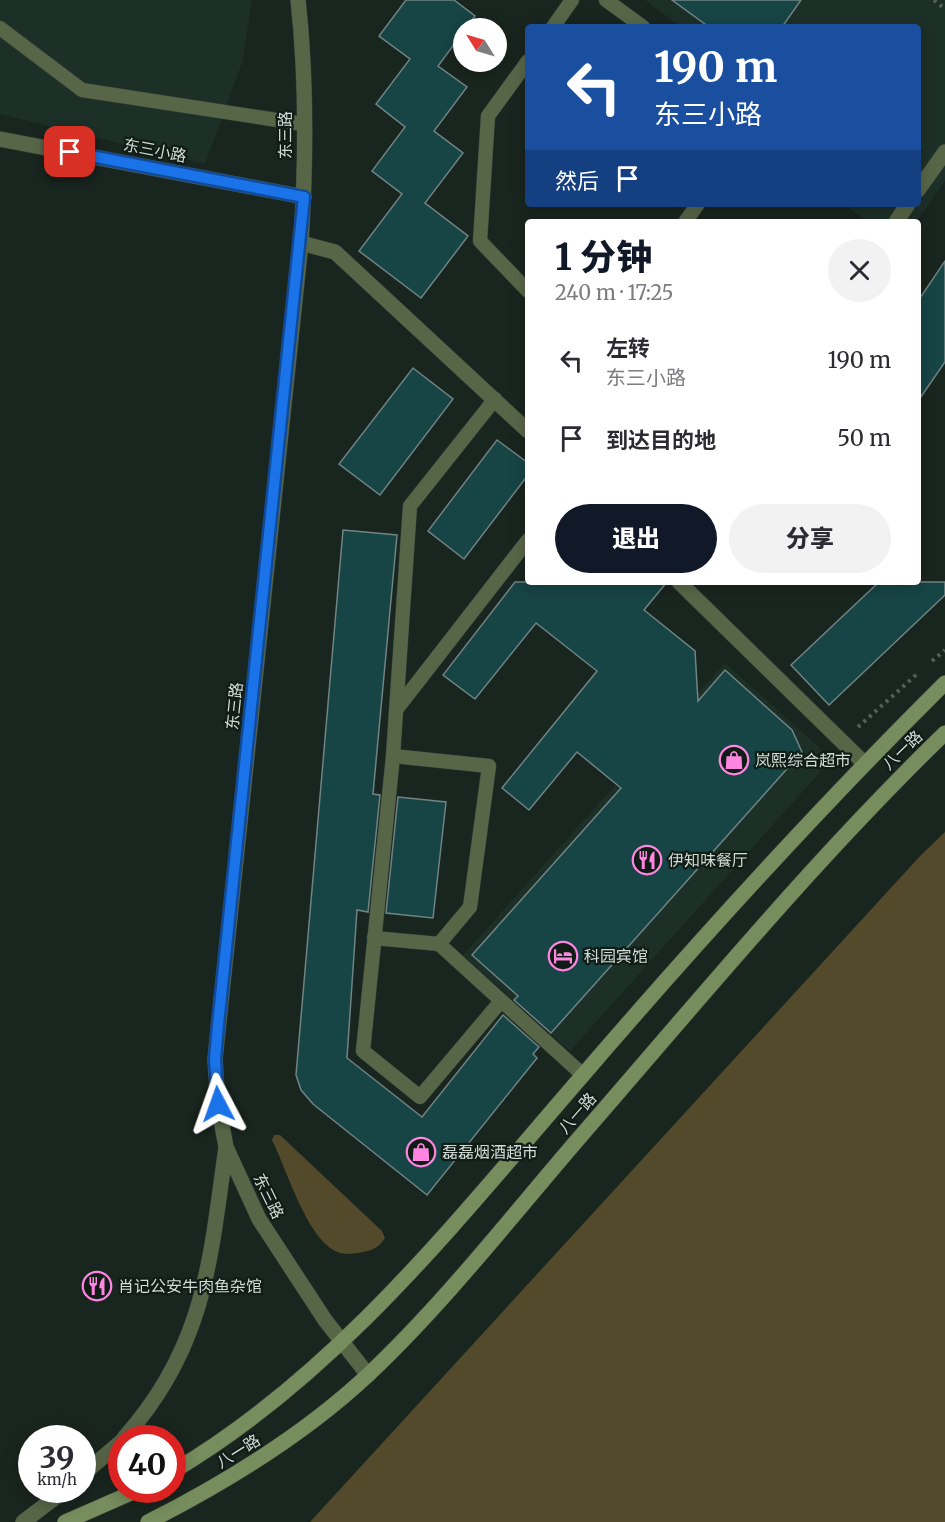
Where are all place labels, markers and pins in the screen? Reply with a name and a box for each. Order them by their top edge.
pin [44,126,95,177]
shop icon: 岚熙综合超市 [718,744,750,776]
place label: 岚熙综合超市 [755,750,851,770]
restaurant icon: 伊知味餐厅 [631,844,663,876]
place label: 伊知味餐厅 [668,850,748,870]
hotel icon: 科园宾馆 [547,940,579,972]
place label: 科园宾馆 [584,946,648,966]
shop icon: 磊磊烟酒超市 [405,1136,437,1168]
place label: 磊磊烟酒超市 [442,1142,538,1162]
restaurant icon: 肖记公安牛肉鱼杂馆 [81,1270,113,1302]
place label: 肖记公安牛肉鱼杂馆 [118,1276,262,1296]

